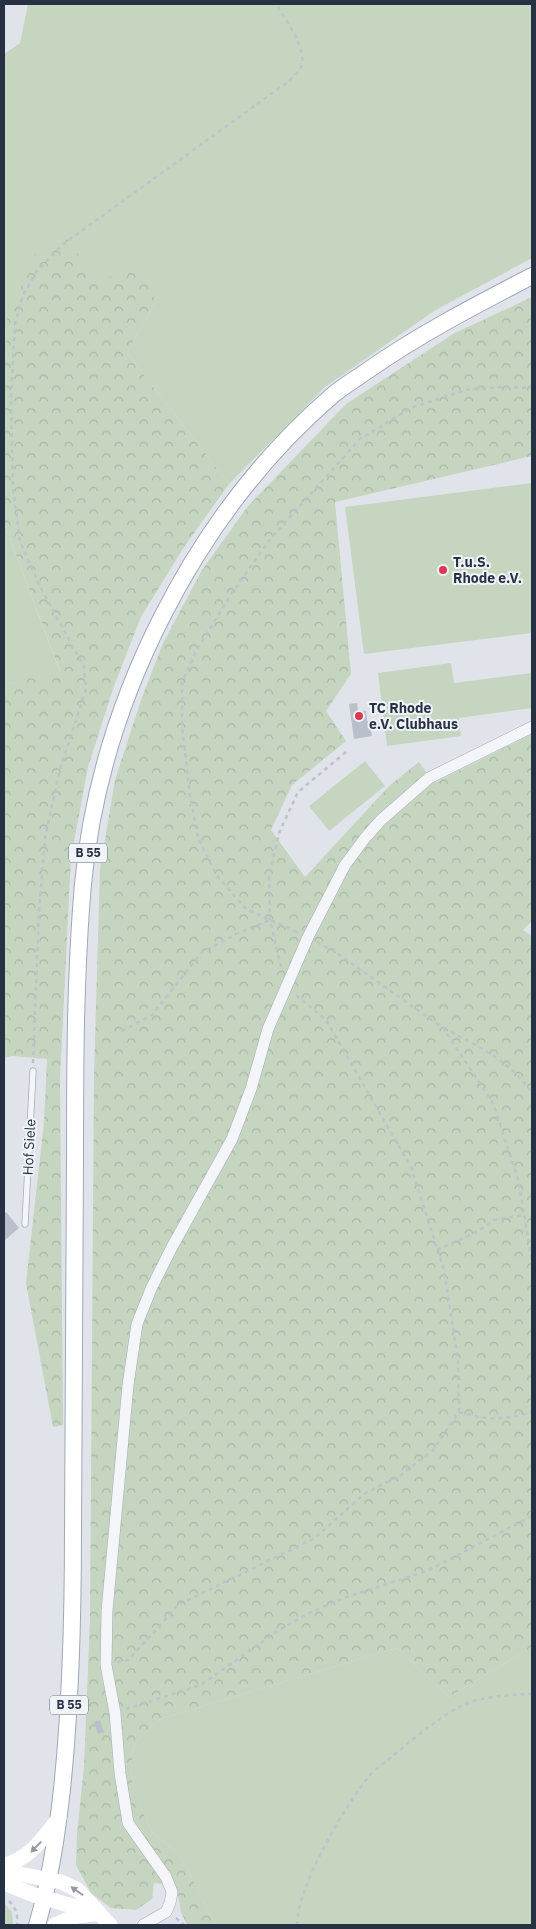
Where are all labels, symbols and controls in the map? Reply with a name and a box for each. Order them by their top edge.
place label: T.u.S. Rhode e.V. [453,553,522,587]
marker: T.u.S. Rhode e.V. [437,564,449,576]
place label: TC Rhode e.V. Clubhaus [369,699,458,733]
marker: TC Rhode e.V. Clubhaus [353,710,365,722]
road number: B 55 [69,844,107,862]
street label: Hof Siele [19,1118,39,1176]
road number: B 55 [50,1696,88,1714]
one-way arrow [30,1841,42,1853]
one-way arrow [70,1886,84,1896]

